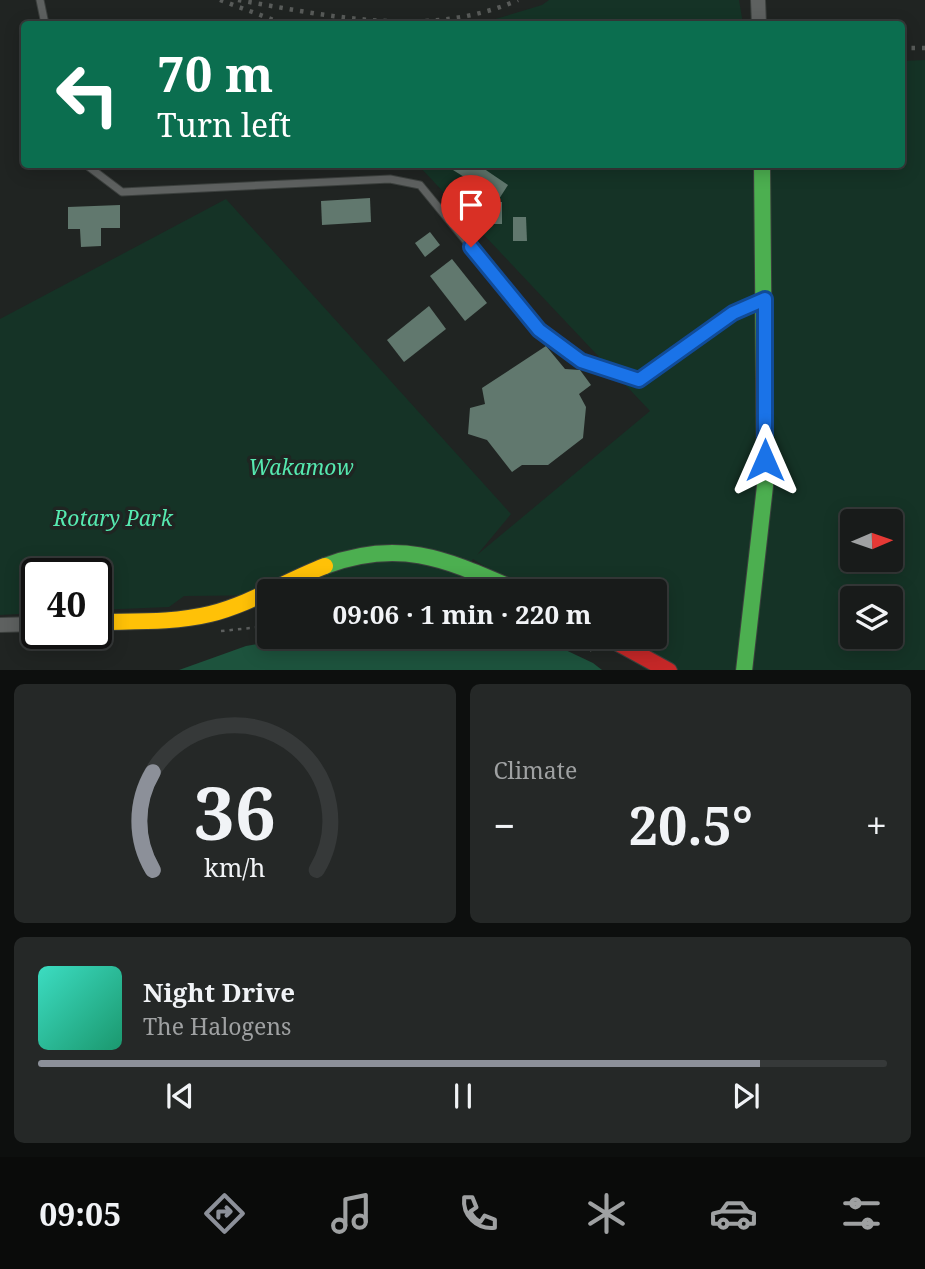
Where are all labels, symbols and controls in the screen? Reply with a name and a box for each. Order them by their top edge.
text: 70 m [157,40,273,106]
icon: left [42,49,133,140]
text: Turn left [157,103,291,146]
pin [441,175,501,247]
icon: arrive [452,186,490,224]
position arrow [728,423,802,497]
park label: Wakamow [248,453,354,481]
park label: Rotary Park [52,504,174,532]
north arrow [840,509,903,572]
map controls [840,509,903,649]
speed limit sign: 40 [21,558,112,649]
button: layers [840,586,903,649]
text: 09:06 · 1 min · 220 m [332,596,592,632]
text: Climate [494,754,577,786]
text: 36 [194,762,276,861]
text: 20.5° [629,789,753,860]
text: − [494,799,516,851]
text: + [866,799,887,851]
text: km/h [204,849,266,883]
text: Night Drive [143,974,295,1010]
text: The Halogens [143,1010,291,1042]
icon: previous [161,1077,199,1115]
icon: pause [444,1077,482,1115]
icon: next [727,1077,765,1115]
icon: directions [200,1189,249,1238]
icon: music [327,1189,376,1238]
icon: phone [454,1189,503,1238]
icon: climate [582,1189,631,1238]
icon: car [709,1189,758,1238]
icon: filters [837,1189,886,1238]
text: 09:05 [39,1192,121,1235]

